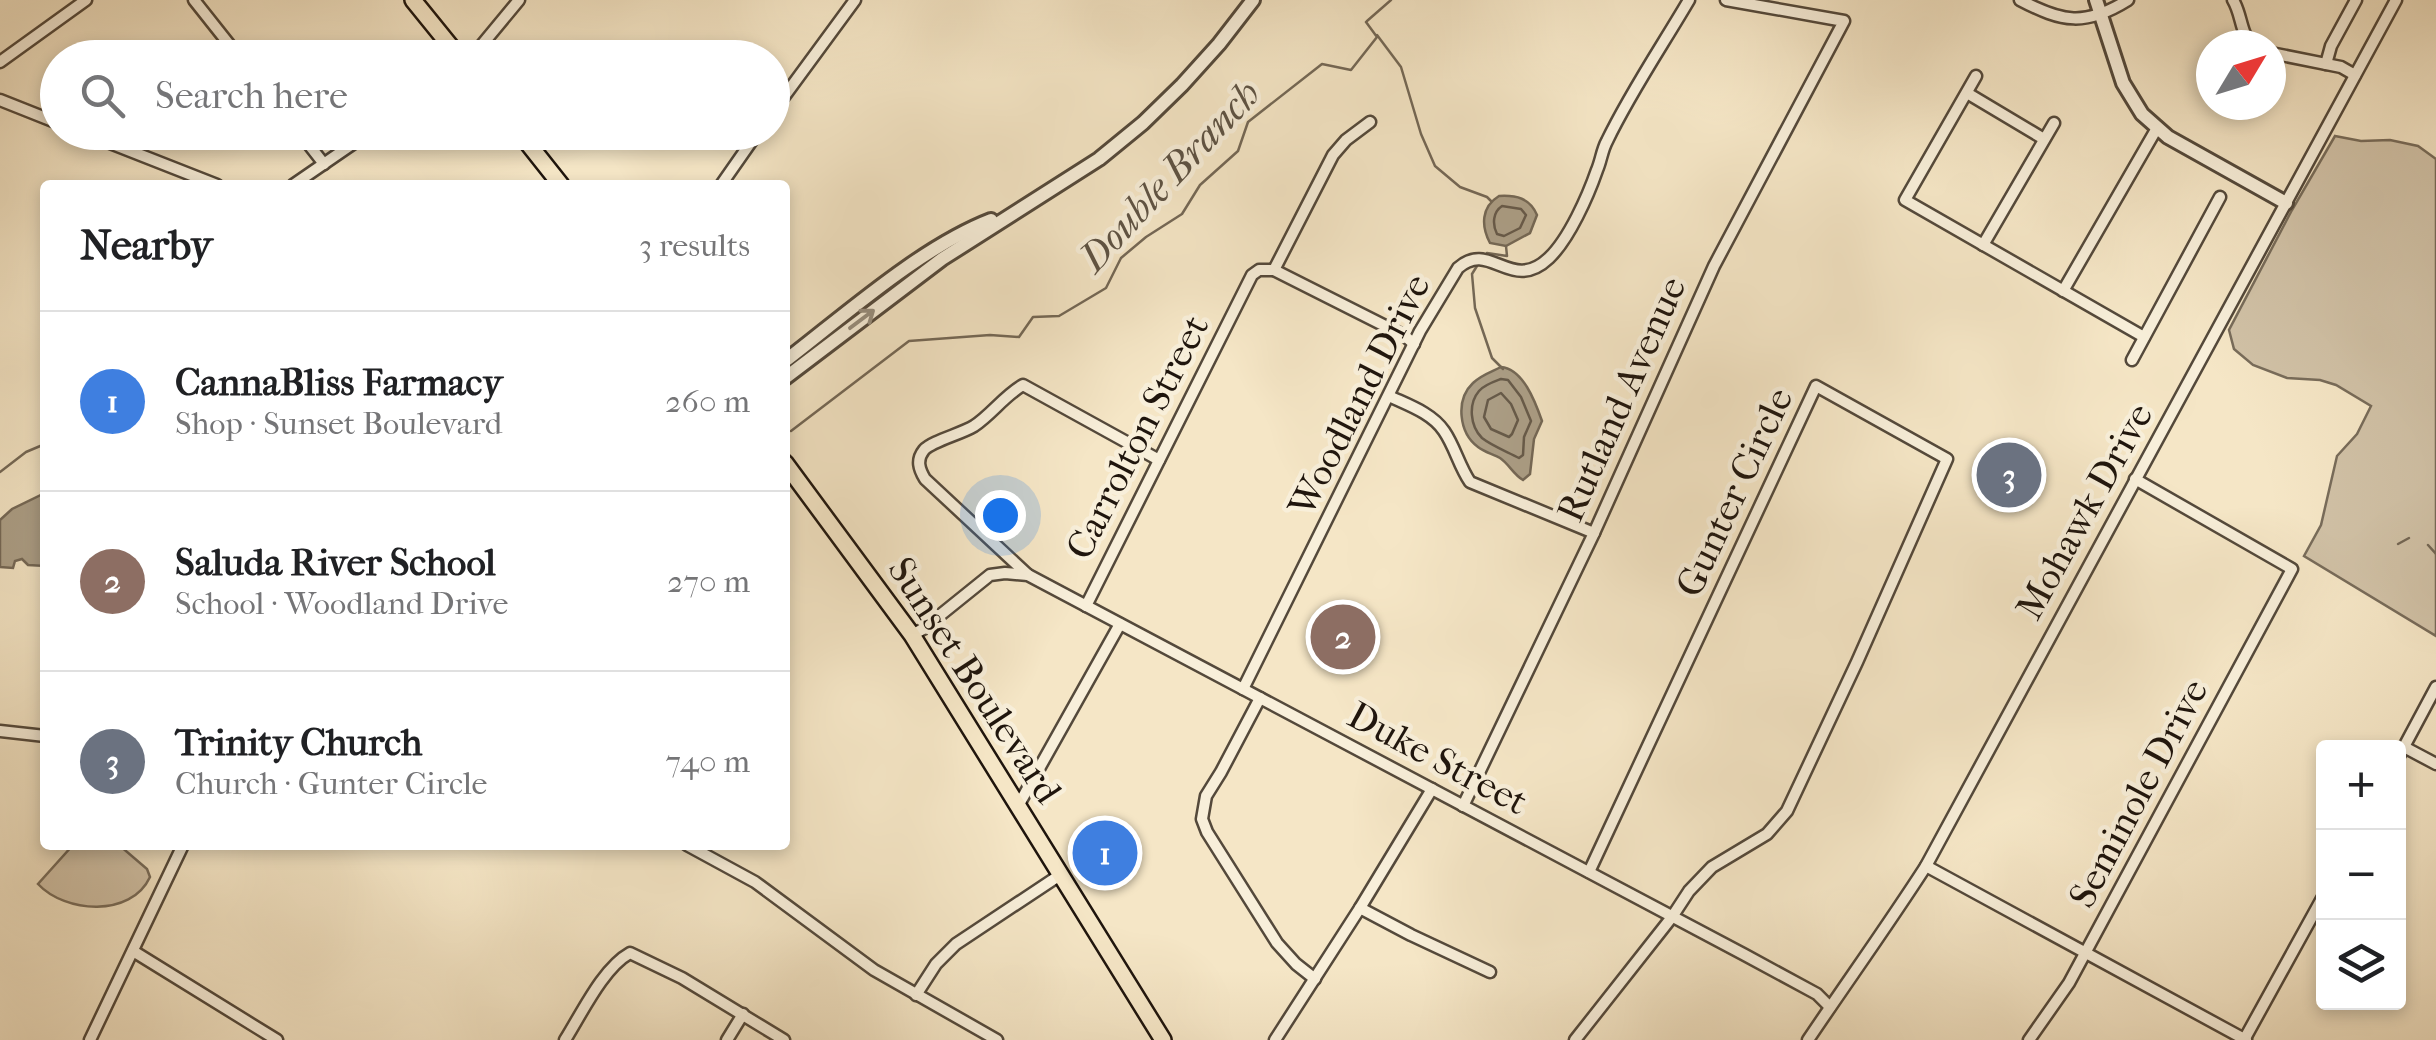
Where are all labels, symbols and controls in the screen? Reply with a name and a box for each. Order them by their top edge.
north arrow [2196,30,2286,120]
search box [40,40,790,150]
icon: search [75,68,130,123]
water label: Double Branch [1068,71,1270,283]
text: Search here [155,73,348,118]
text: Nearby [80,221,212,270]
text: 3 results [639,227,750,264]
street label: Woodland Drive [1279,267,1440,525]
street label: Rutland Avenue [1547,270,1696,529]
street label: Carrolton Street [1057,307,1218,567]
one-way arrow [848,309,875,330]
text: CannaBliss Farmacy [175,360,502,405]
street label: Gunter Circle [1667,381,1802,604]
text: 1 [107,383,118,420]
text: 260 m [665,383,750,420]
street label: Mohawk Drive [2007,395,2162,627]
text: Shop · Sunset Boulevard [175,405,502,442]
pin: 3 [1976,438,2042,512]
your location [975,490,1026,541]
text: Saluda River School [175,540,496,585]
street label: Sunset Boulevard [878,549,1071,812]
text: 2 [104,563,121,600]
text: 270 m [667,563,750,600]
text: School · Woodland Drive [175,585,508,622]
pin: 2 [1310,600,1376,674]
street label: Seminole Drive [2059,671,2217,915]
street label: Duke Street [1340,692,1536,825]
text: Trinity Church [175,720,422,765]
map controls [2316,740,2406,1010]
button: + [2316,740,2406,830]
text: 3 [106,743,119,780]
text: 740 m [665,743,750,780]
text: Church · Gunter Circle [175,765,487,802]
pin: 1 [1072,816,1138,890]
button: − [2316,830,2406,920]
button: layers [2316,920,2406,1010]

